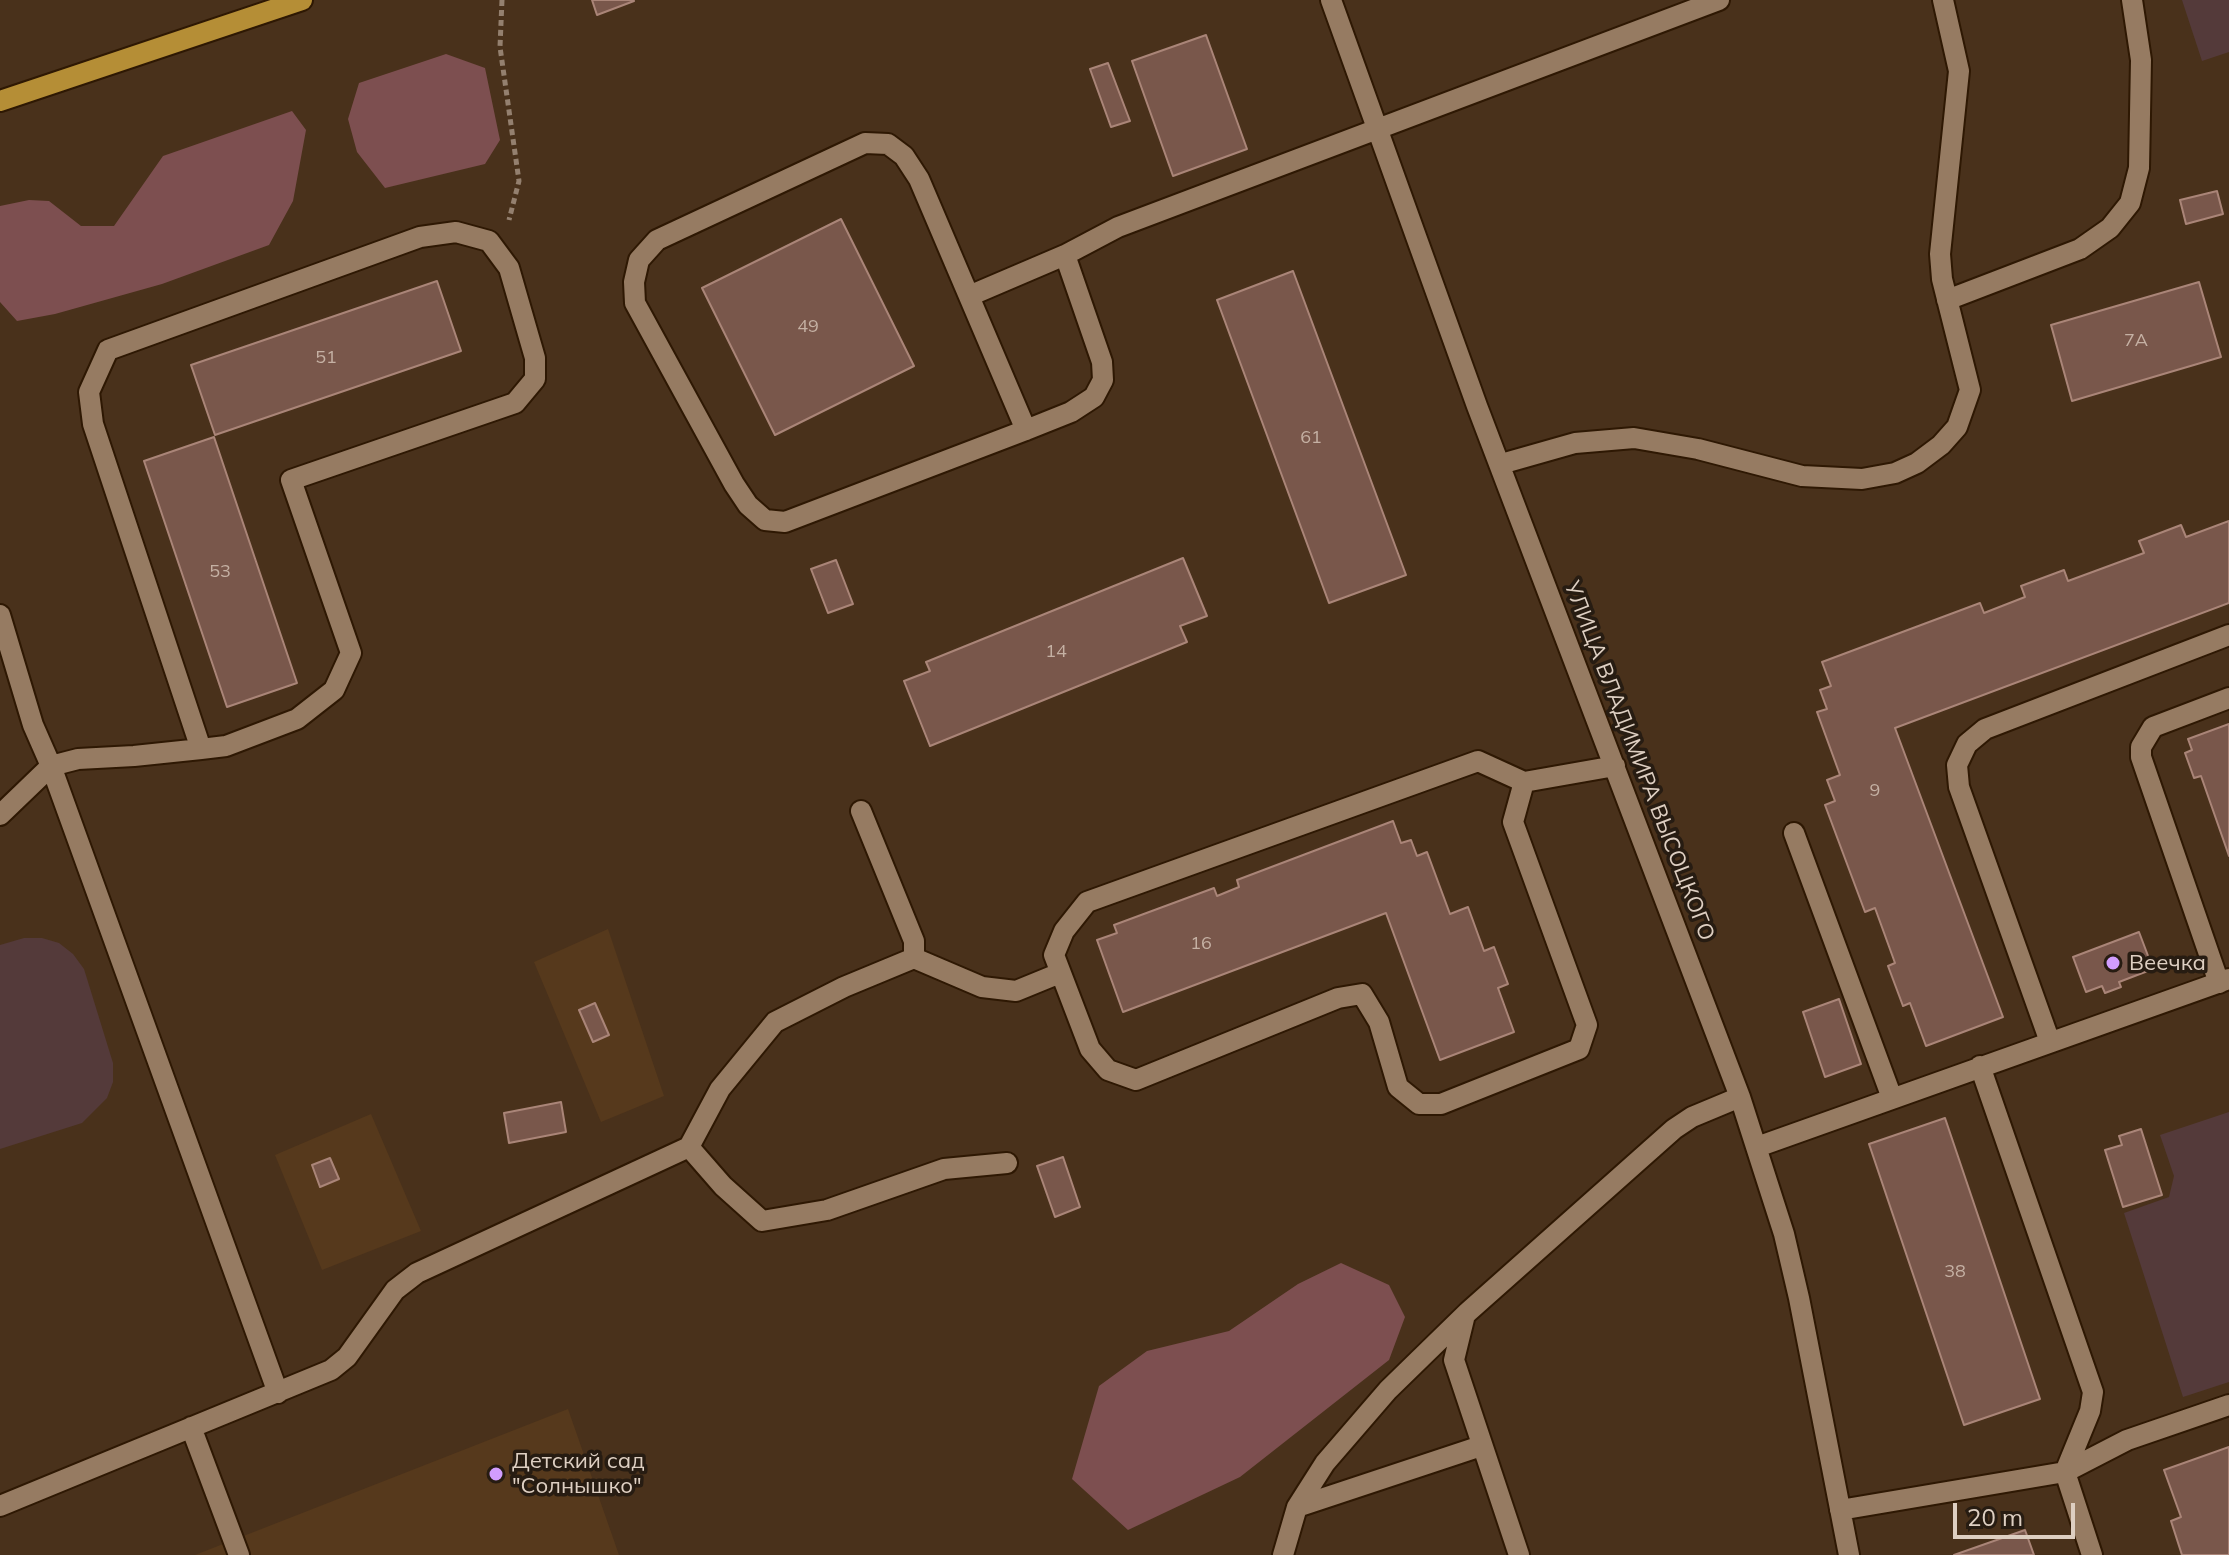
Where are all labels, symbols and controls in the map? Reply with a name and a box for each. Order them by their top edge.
house number: 49 [797,316,819,338]
house number: 7А [2124,330,2148,352]
house number: 51 [315,347,337,369]
house number: 61 [1300,427,1322,449]
house number: 53 [209,561,231,583]
street label: УЛИЦА ВЛАДИМИРА ВЫСОЦКОГО [1558,578,1720,944]
house number: 14 [1045,641,1067,663]
house number: 9 [1870,780,1880,802]
house number: 16 [1190,933,1212,955]
place label: Веечка [2129,950,2206,976]
marker: Веечка [2104,954,2122,972]
house number: 38 [1944,1261,1966,1283]
place label: Детский сад "Солнышко" [512,1448,645,1500]
marker: Детский сад "Солнышко" [487,1465,505,1483]
scale bar [1957,1487,2079,1537]
text: 20 m [1967,1502,2023,1532]

